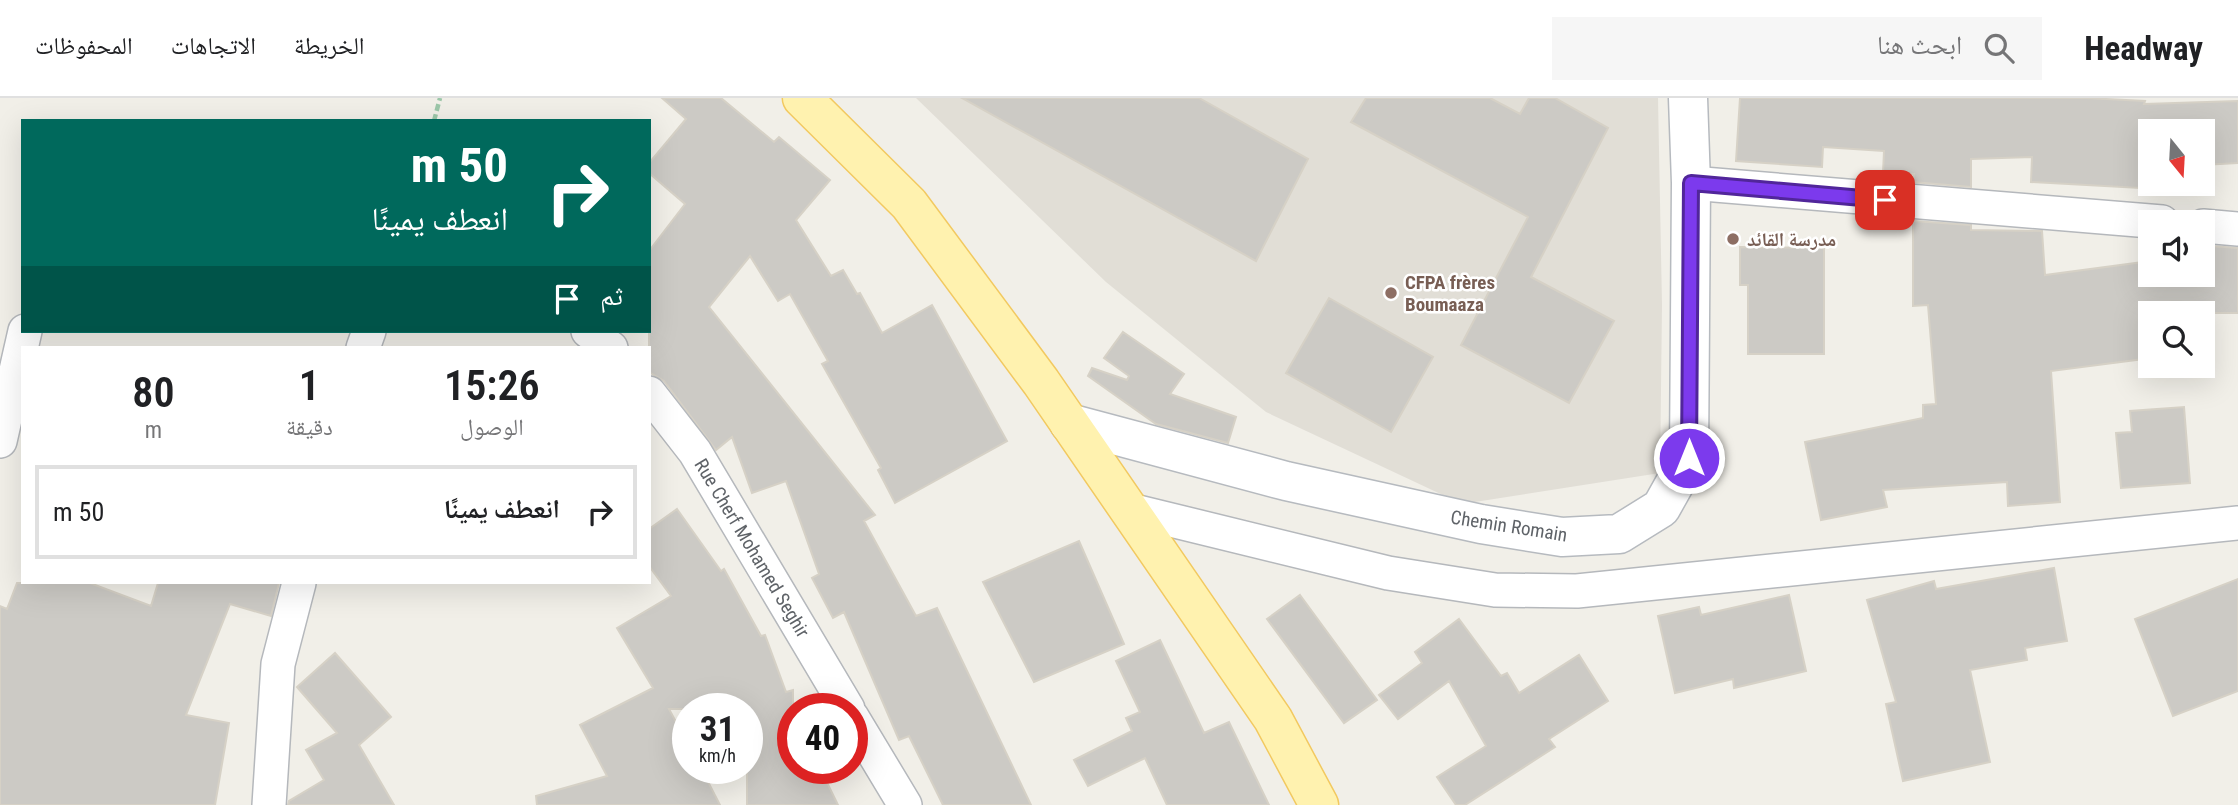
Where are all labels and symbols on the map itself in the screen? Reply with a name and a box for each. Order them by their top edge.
north arrow [2138,119,2216,196]
pin [1855,170,1915,230]
place label: مدرسة القائد [1747,228,1836,251]
marker: مدرسة القائد [1725,231,1741,247]
place label: CFPA frères Boumaaza [1405,271,1495,316]
marker: CFPA frères Boumaaza [1383,285,1399,301]
position arrow [1652,421,1726,495]
street label: Rue Cherf Mohamed Seghir [690,455,815,642]
street label: Chemin Romain [1449,505,1569,547]
speed limit sign: 40 [777,693,868,784]

